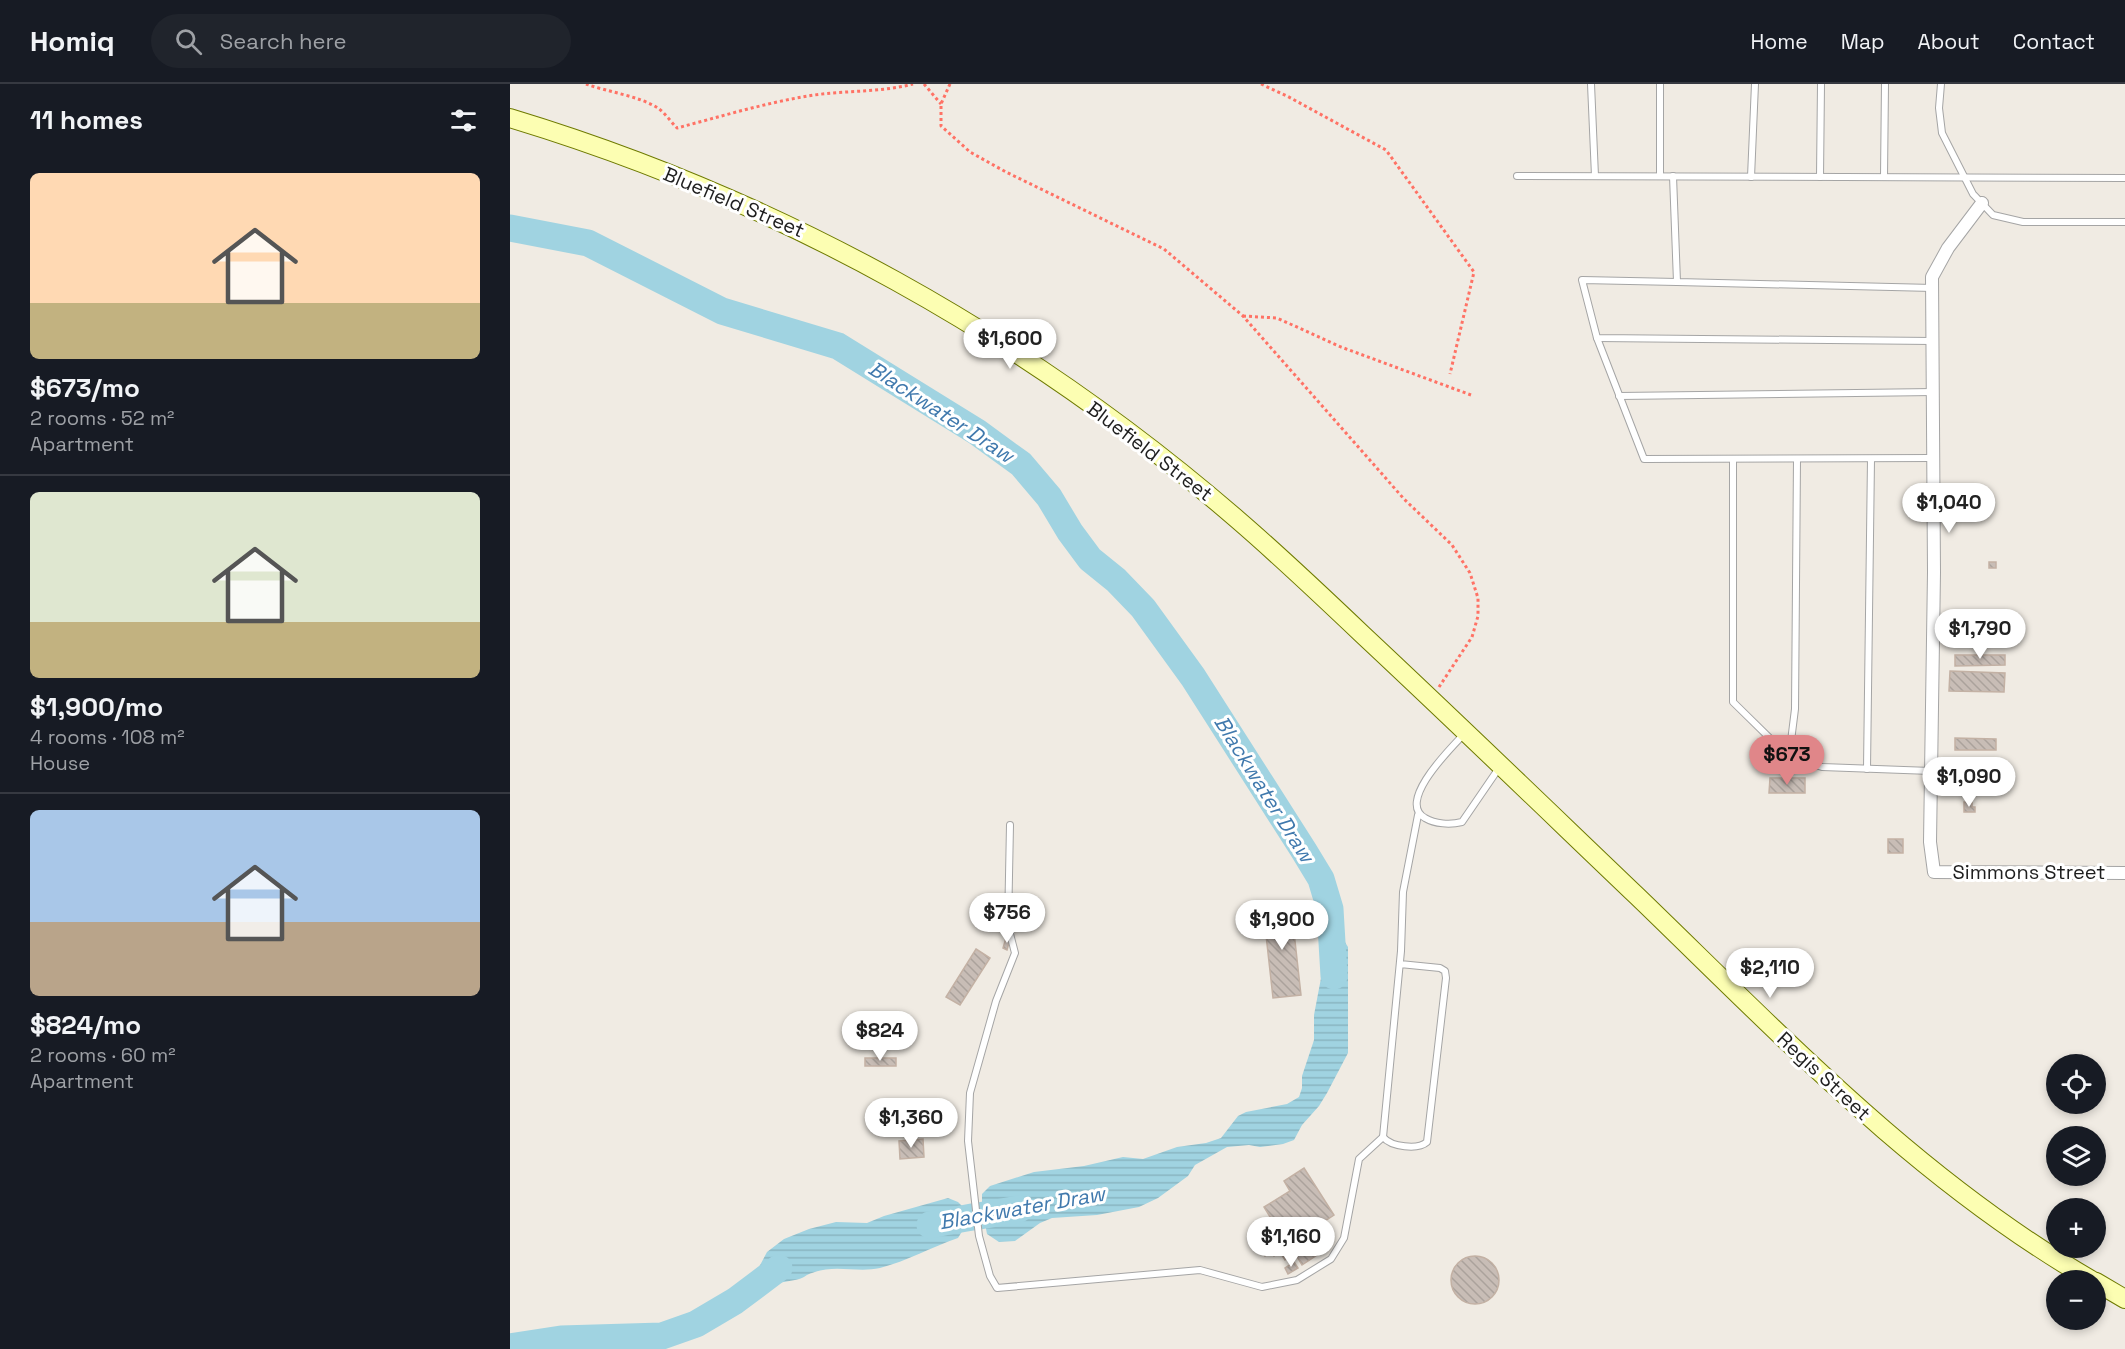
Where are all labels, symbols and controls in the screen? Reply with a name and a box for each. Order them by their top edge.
search box [151,14,571,68]
text: Homiq [30,23,115,59]
icon: search [172,25,205,58]
text: Search here [220,27,347,55]
text: Home [1750,28,1808,55]
text: Map [1841,28,1885,55]
text: About [1918,28,1980,55]
text: Contact [2013,28,2095,55]
text: 11 homes [30,103,143,137]
icon: filters [447,104,480,137]
street label: Bluefield Street [659,161,809,243]
icon: home [201,212,309,320]
pin: $1,600 [961,319,1059,370]
text: $1,600 [977,325,1043,351]
water label: Blackwater Draw [863,355,1021,470]
text: $673/mo [30,371,140,405]
street label: Bluefield Street [1082,395,1218,507]
text: 2 rooms · 52 m² [30,405,174,431]
text: Apartment [30,431,134,457]
pin: $1,040 [1900,483,1998,534]
text: $1,040 [1916,489,1982,515]
icon: home [201,531,309,639]
pin: $1,790 [1931,609,2029,660]
text: $1,790 [1949,615,2011,641]
text: $1,900/mo [30,690,163,724]
water label: Blackwater Draw [1208,710,1322,869]
text: 4 rooms · 108 m² [30,724,185,750]
pin: $673 [1751,735,1823,786]
text: $673 [1763,741,1811,767]
text: House [30,750,90,776]
pin: $1,090 [1920,757,2018,808]
text: $1,090 [1936,763,2002,789]
icon: home [201,849,309,957]
street label: Simmons Street [1953,859,2105,885]
pin: $756 [971,893,1043,944]
text: $756 [983,899,1031,925]
pin: $1,900 [1233,900,1331,951]
text: $1,900 [1249,906,1315,932]
pin: $2,110 [1721,948,1819,999]
text: $2,110 [1740,954,1800,980]
text: $824/mo [30,1008,141,1042]
pin: $824 [844,1011,916,1062]
text: $824 [856,1017,904,1043]
street label: Regis Street [1772,1026,1876,1126]
text: 2 rooms · 60 m² [30,1042,176,1068]
map controls [2046,1054,2106,1330]
button: locate [2046,1054,2106,1114]
text: Apartment [30,1068,134,1094]
pin: $1,360 [862,1098,960,1149]
text: $1,360 [879,1104,943,1130]
button: layers [2046,1126,2106,1186]
water label: Blackwater Draw [937,1179,1109,1235]
button: + [2046,1198,2106,1258]
pin: $1,160 [1242,1217,1340,1268]
text: $1,160 [1261,1223,1321,1249]
button: − [2046,1270,2106,1330]

